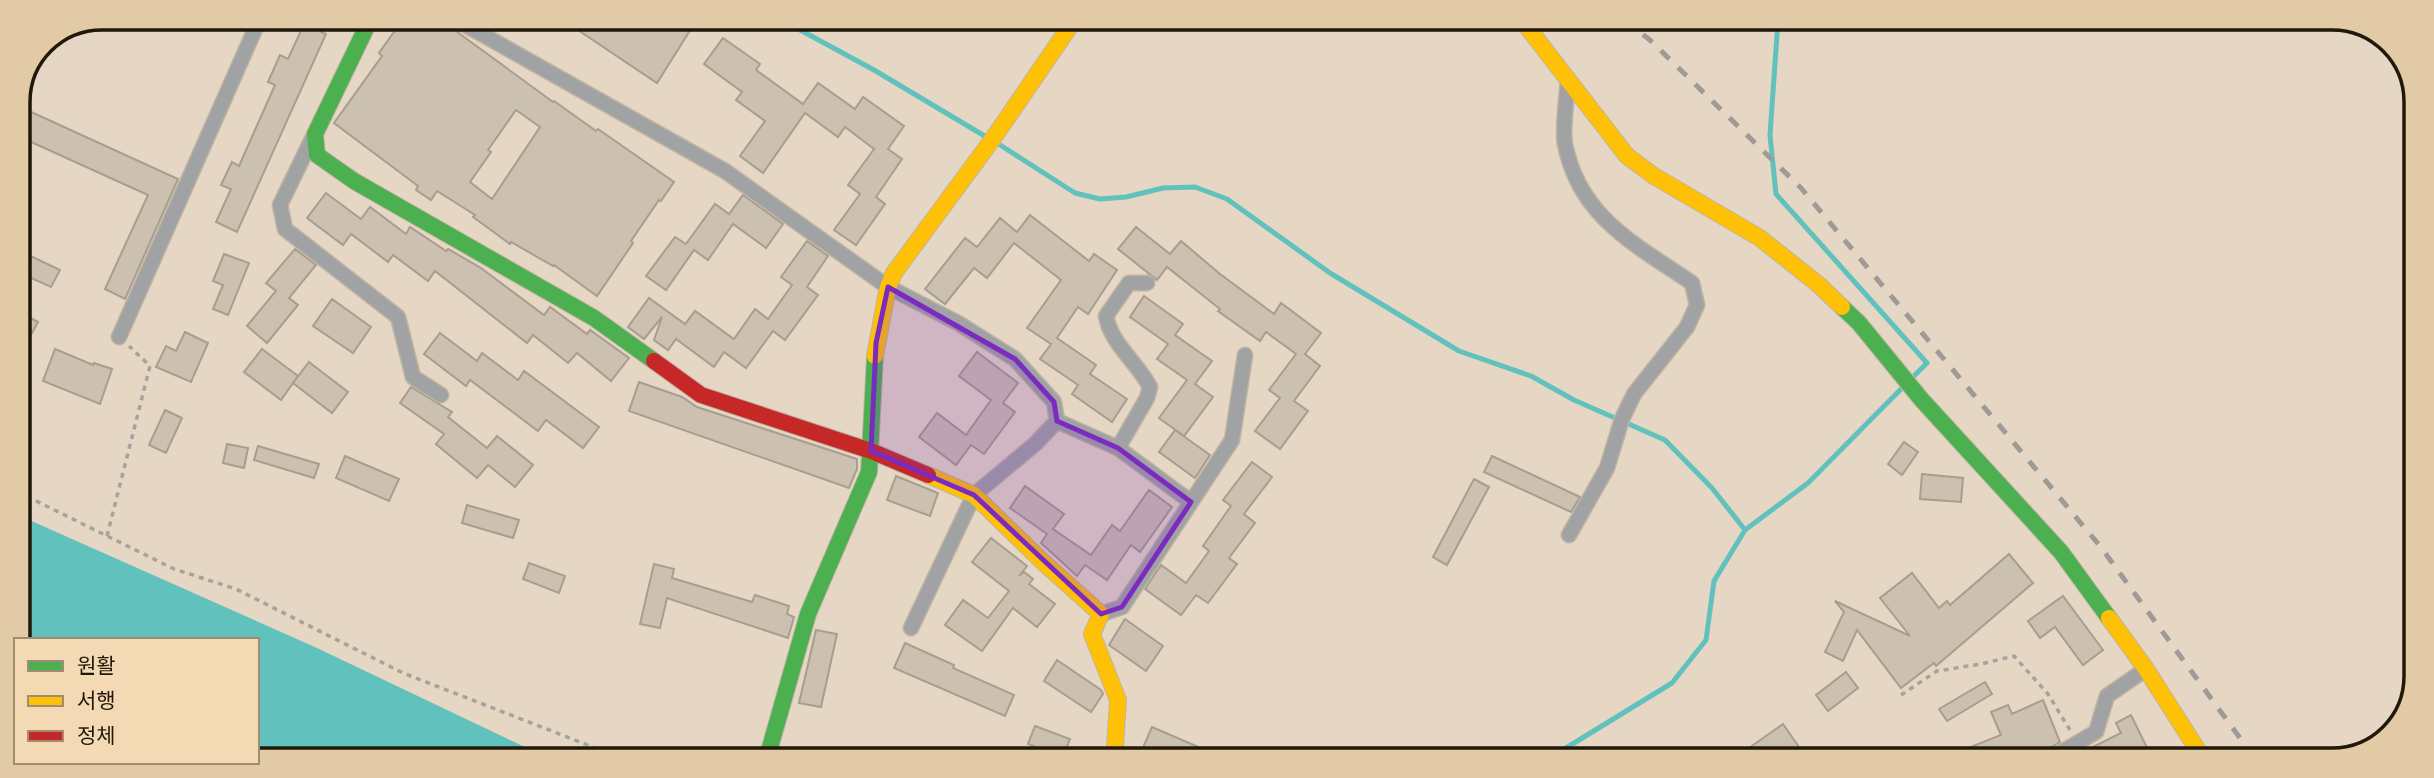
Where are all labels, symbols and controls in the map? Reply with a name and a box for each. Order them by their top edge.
legend [14,638,259,764]
text: 원활 [77,655,116,677]
text: 서행 [77,690,116,712]
text: 정체 [77,725,116,747]

